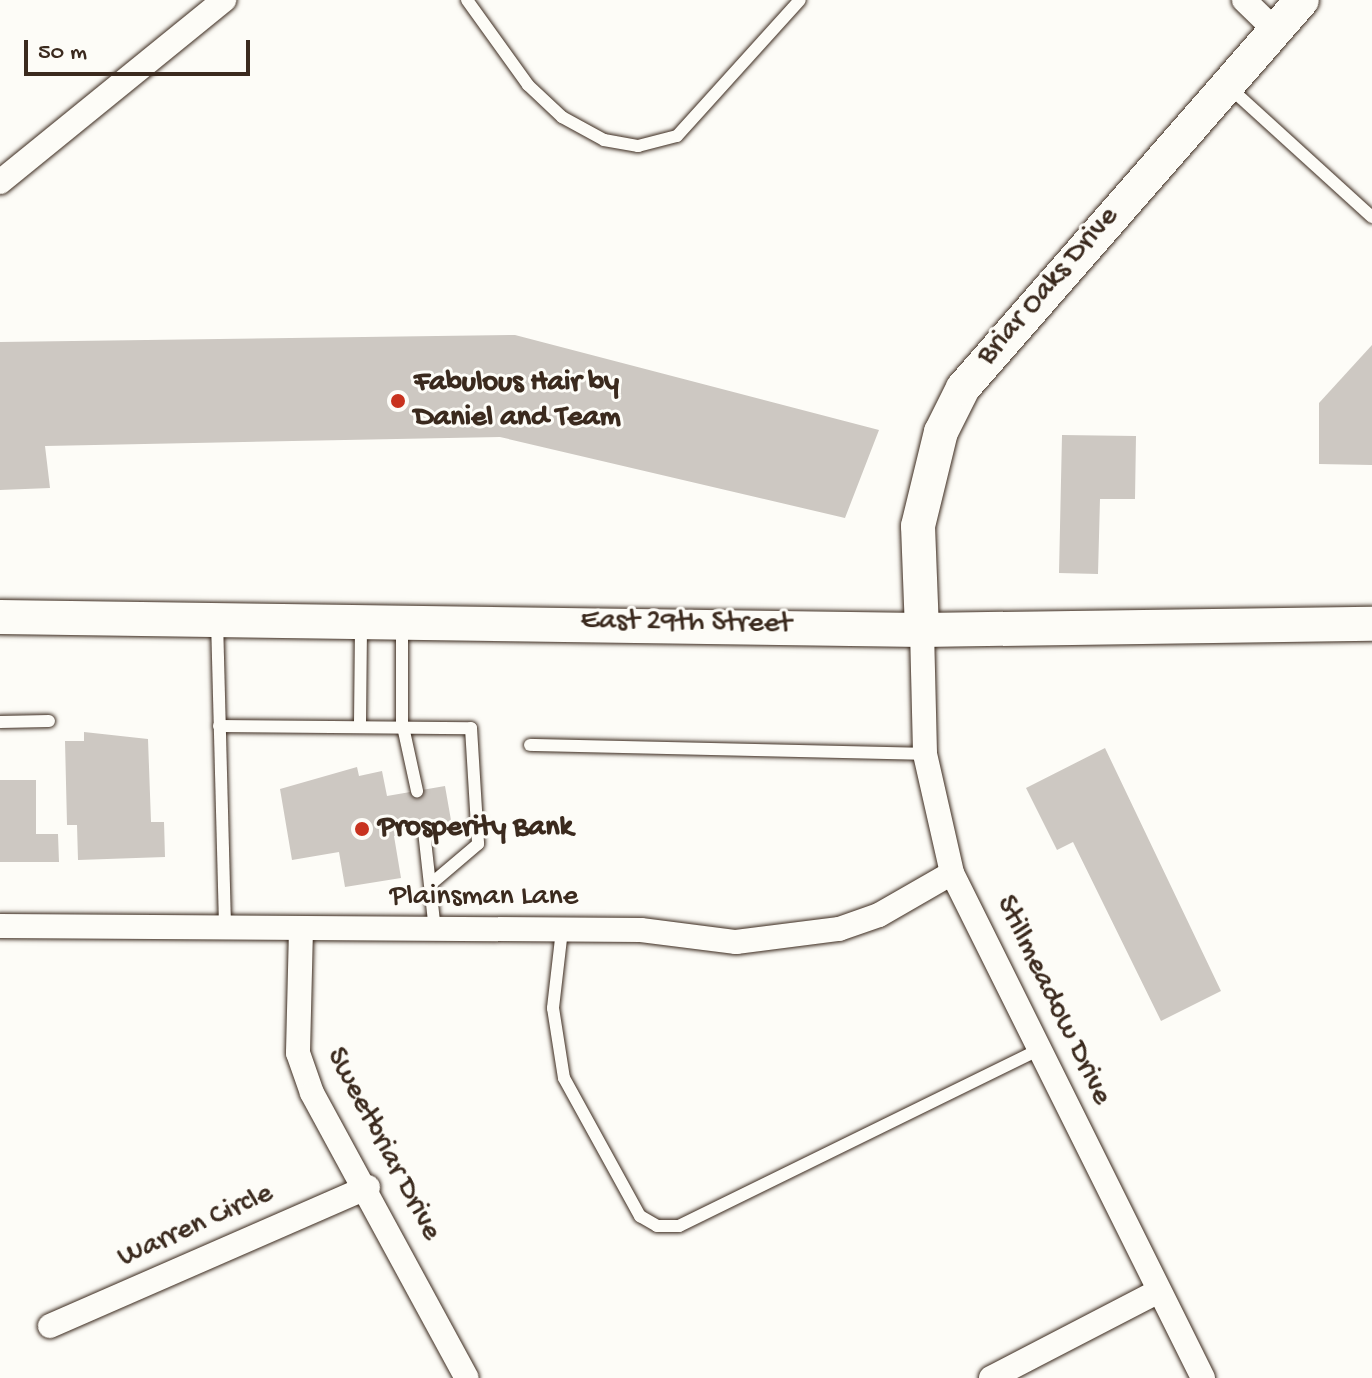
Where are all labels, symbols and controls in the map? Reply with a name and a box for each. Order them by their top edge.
scale bar [28,24,254,74]
text: 50 m [38,39,87,68]
street label: Briar Oaks Drive [970,200,1128,374]
place label: Fabulous Hair by Daniel and Team [414,366,621,436]
marker: Fabulous Hair by Daniel and Team [389,392,407,410]
street label: East 29th Street [580,604,792,644]
place label: Prosperity Bank [378,811,573,847]
marker: Prosperity Bank [353,820,371,838]
street label: Plainsman Lane [390,880,578,916]
street label: Stillmeadow Drive [986,891,1118,1111]
street label: Sweetbriar Drive [316,1042,448,1248]
street label: Warren Circle [113,1177,279,1277]

